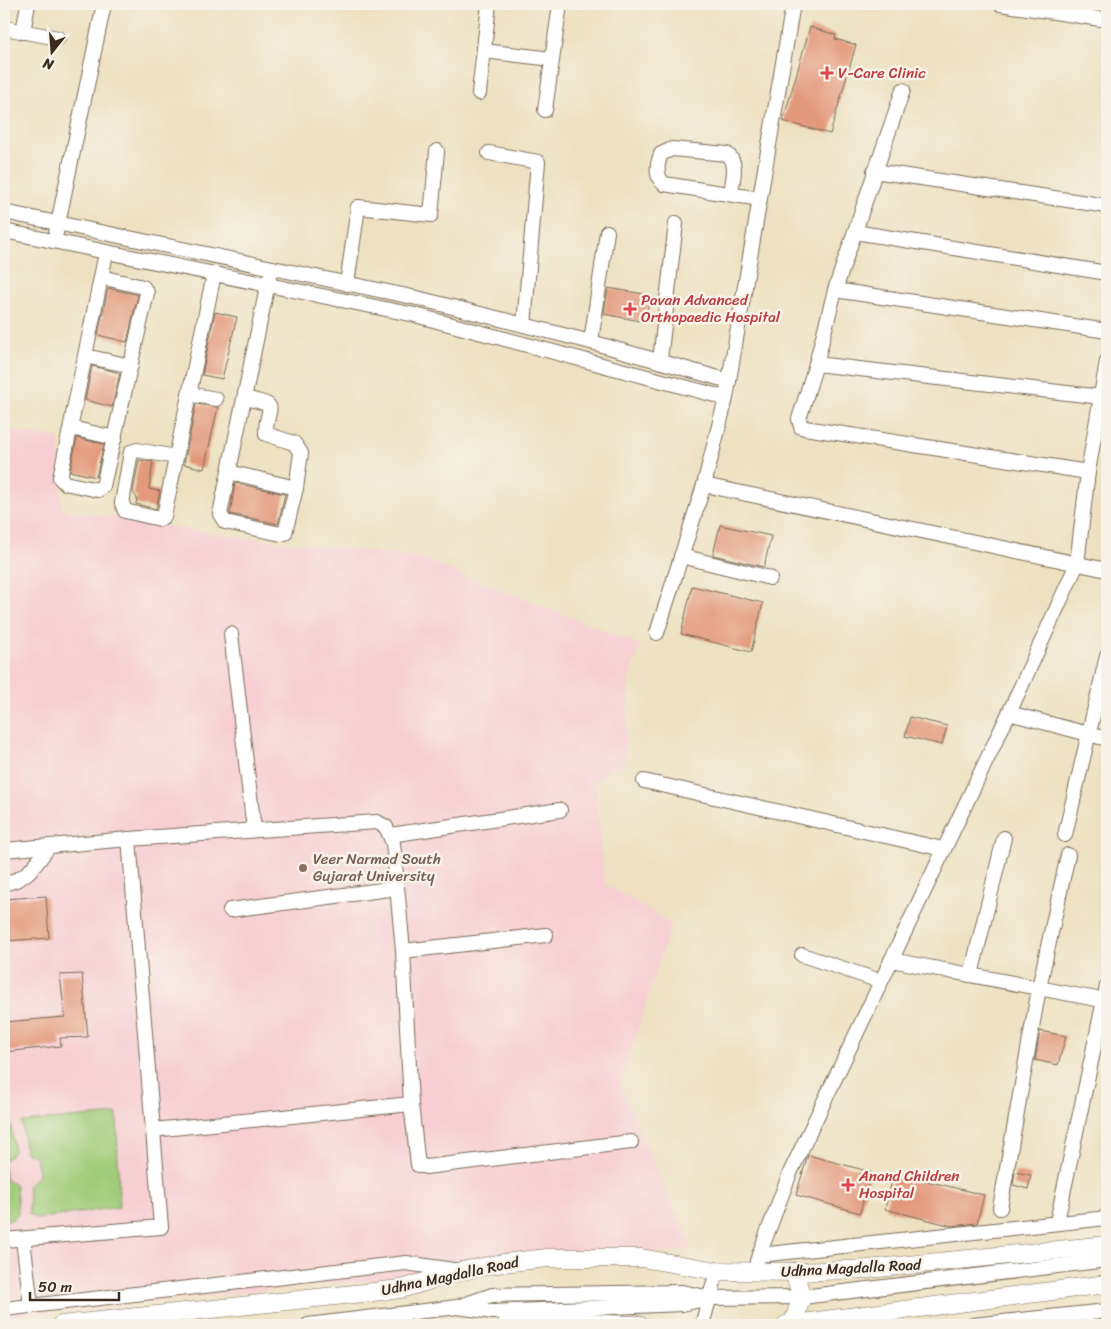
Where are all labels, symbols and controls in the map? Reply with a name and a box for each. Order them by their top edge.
north arrow [28,28,78,78]
text: N [40,50,58,78]
place label: V-Care Clinic [838,60,926,86]
marker: V-Care Clinic [820,66,834,80]
place label: Pavan Advanced Orthopaedic Hospital [641,287,781,330]
marker: Pavan Advanced Orthopaedic Hospital [623,302,637,316]
place label: Veer Narmad South Gujarat University [313,846,441,889]
marker: Veer Narmad South Gujarat University [297,862,309,874]
place label: Anand Children Hospital [858,1163,959,1206]
marker: Anand Children Hospital [841,1178,855,1192]
street label: Udhna Magdalla Road [379,1248,522,1303]
street label: Udhna Magdalla Road [780,1251,923,1285]
scale bar [30,1269,119,1301]
text: 50 m [38,1274,73,1300]

